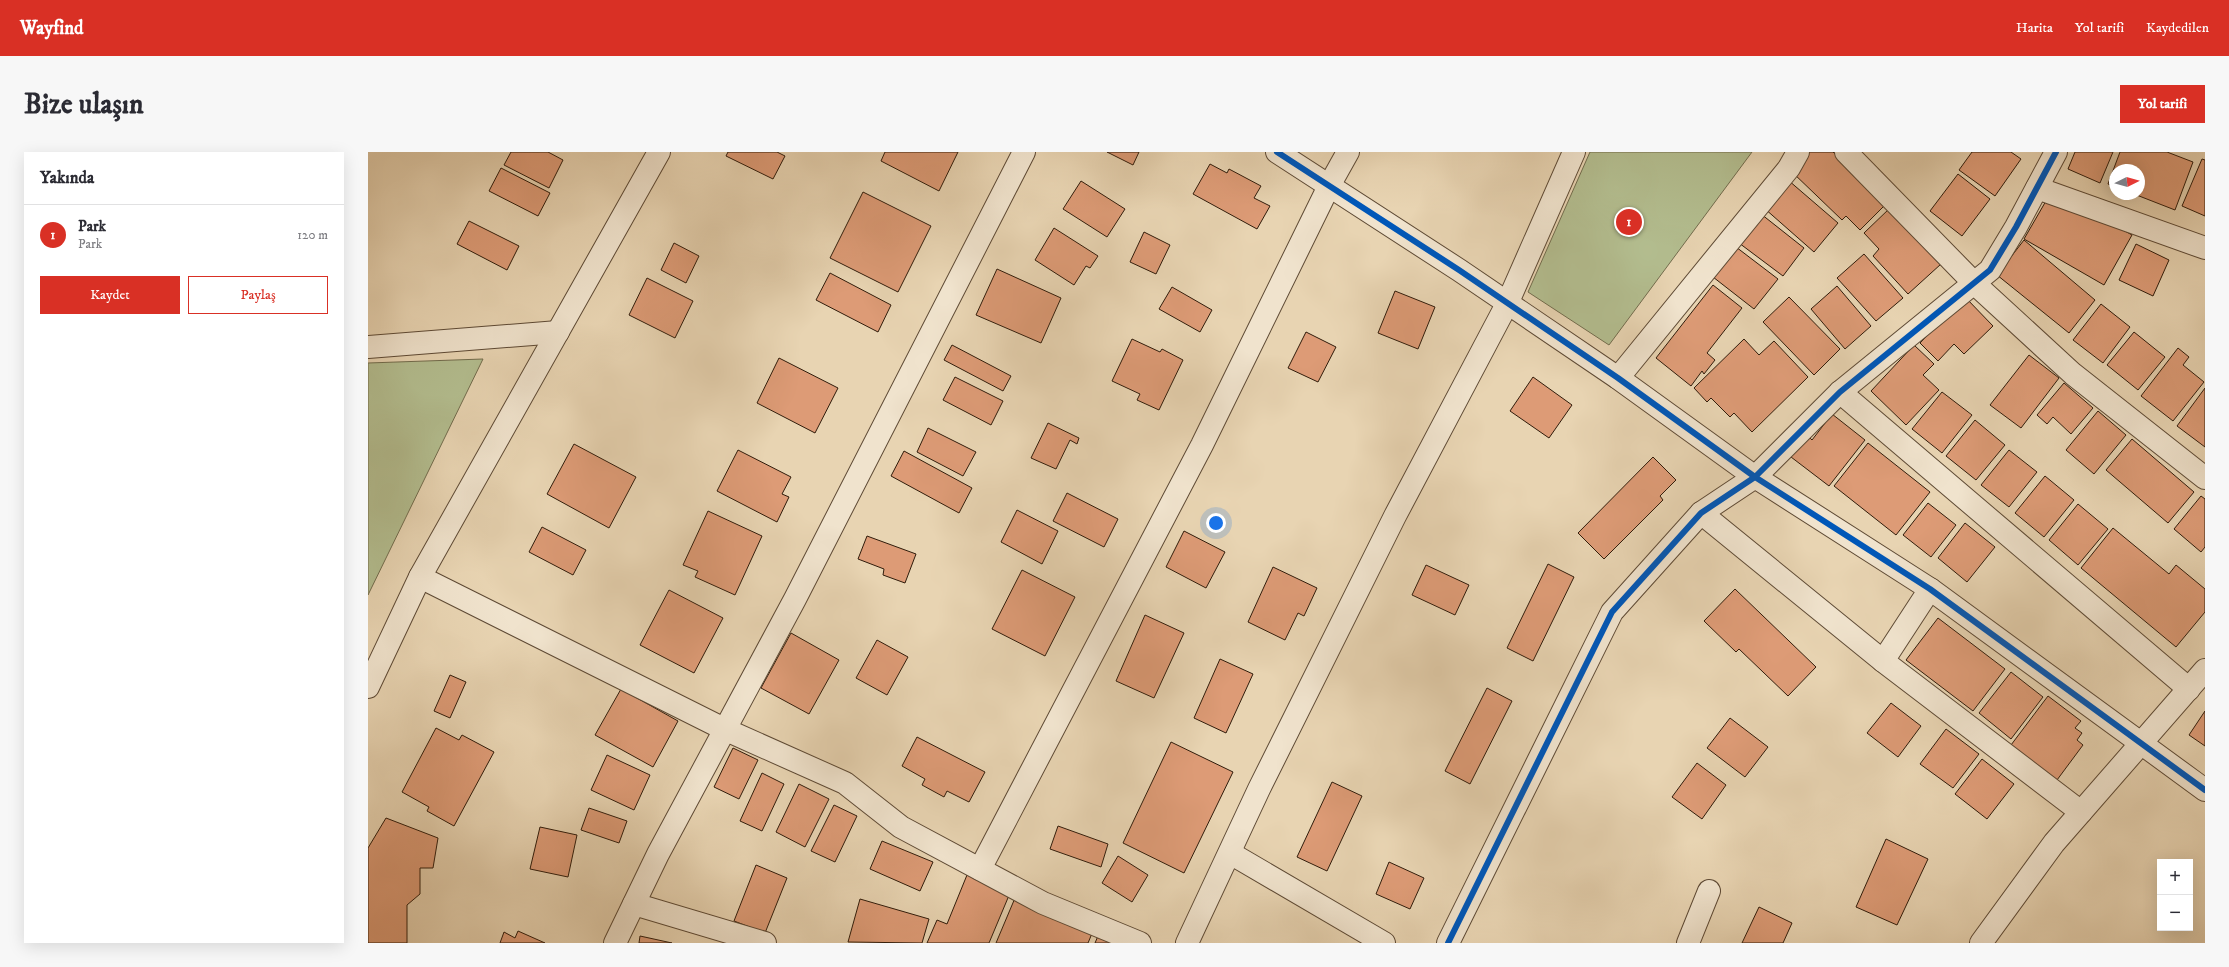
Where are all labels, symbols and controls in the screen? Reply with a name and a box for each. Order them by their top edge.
text: Wayfind [20,17,84,40]
text: Harita [2016,19,2053,37]
text: Yol tarifi [2075,19,2124,37]
text: Kaydedilen [2146,19,2209,37]
button: Yol tarifi [2120,85,2205,123]
text: Bize ulaşın [24,87,144,122]
north arrow [2109,164,2145,200]
text: Yakında [40,167,94,189]
pin: 1 [1616,207,1642,237]
text: Park [78,217,106,236]
text: 1 [51,227,55,243]
text: 120 m [297,227,328,243]
text: Park [78,236,102,252]
button: Kaydet [40,276,180,314]
button: Paylaş [188,276,328,314]
your location [1206,513,1226,533]
map controls [2157,859,2193,931]
button: + [2157,859,2193,895]
button: − [2157,895,2193,931]

